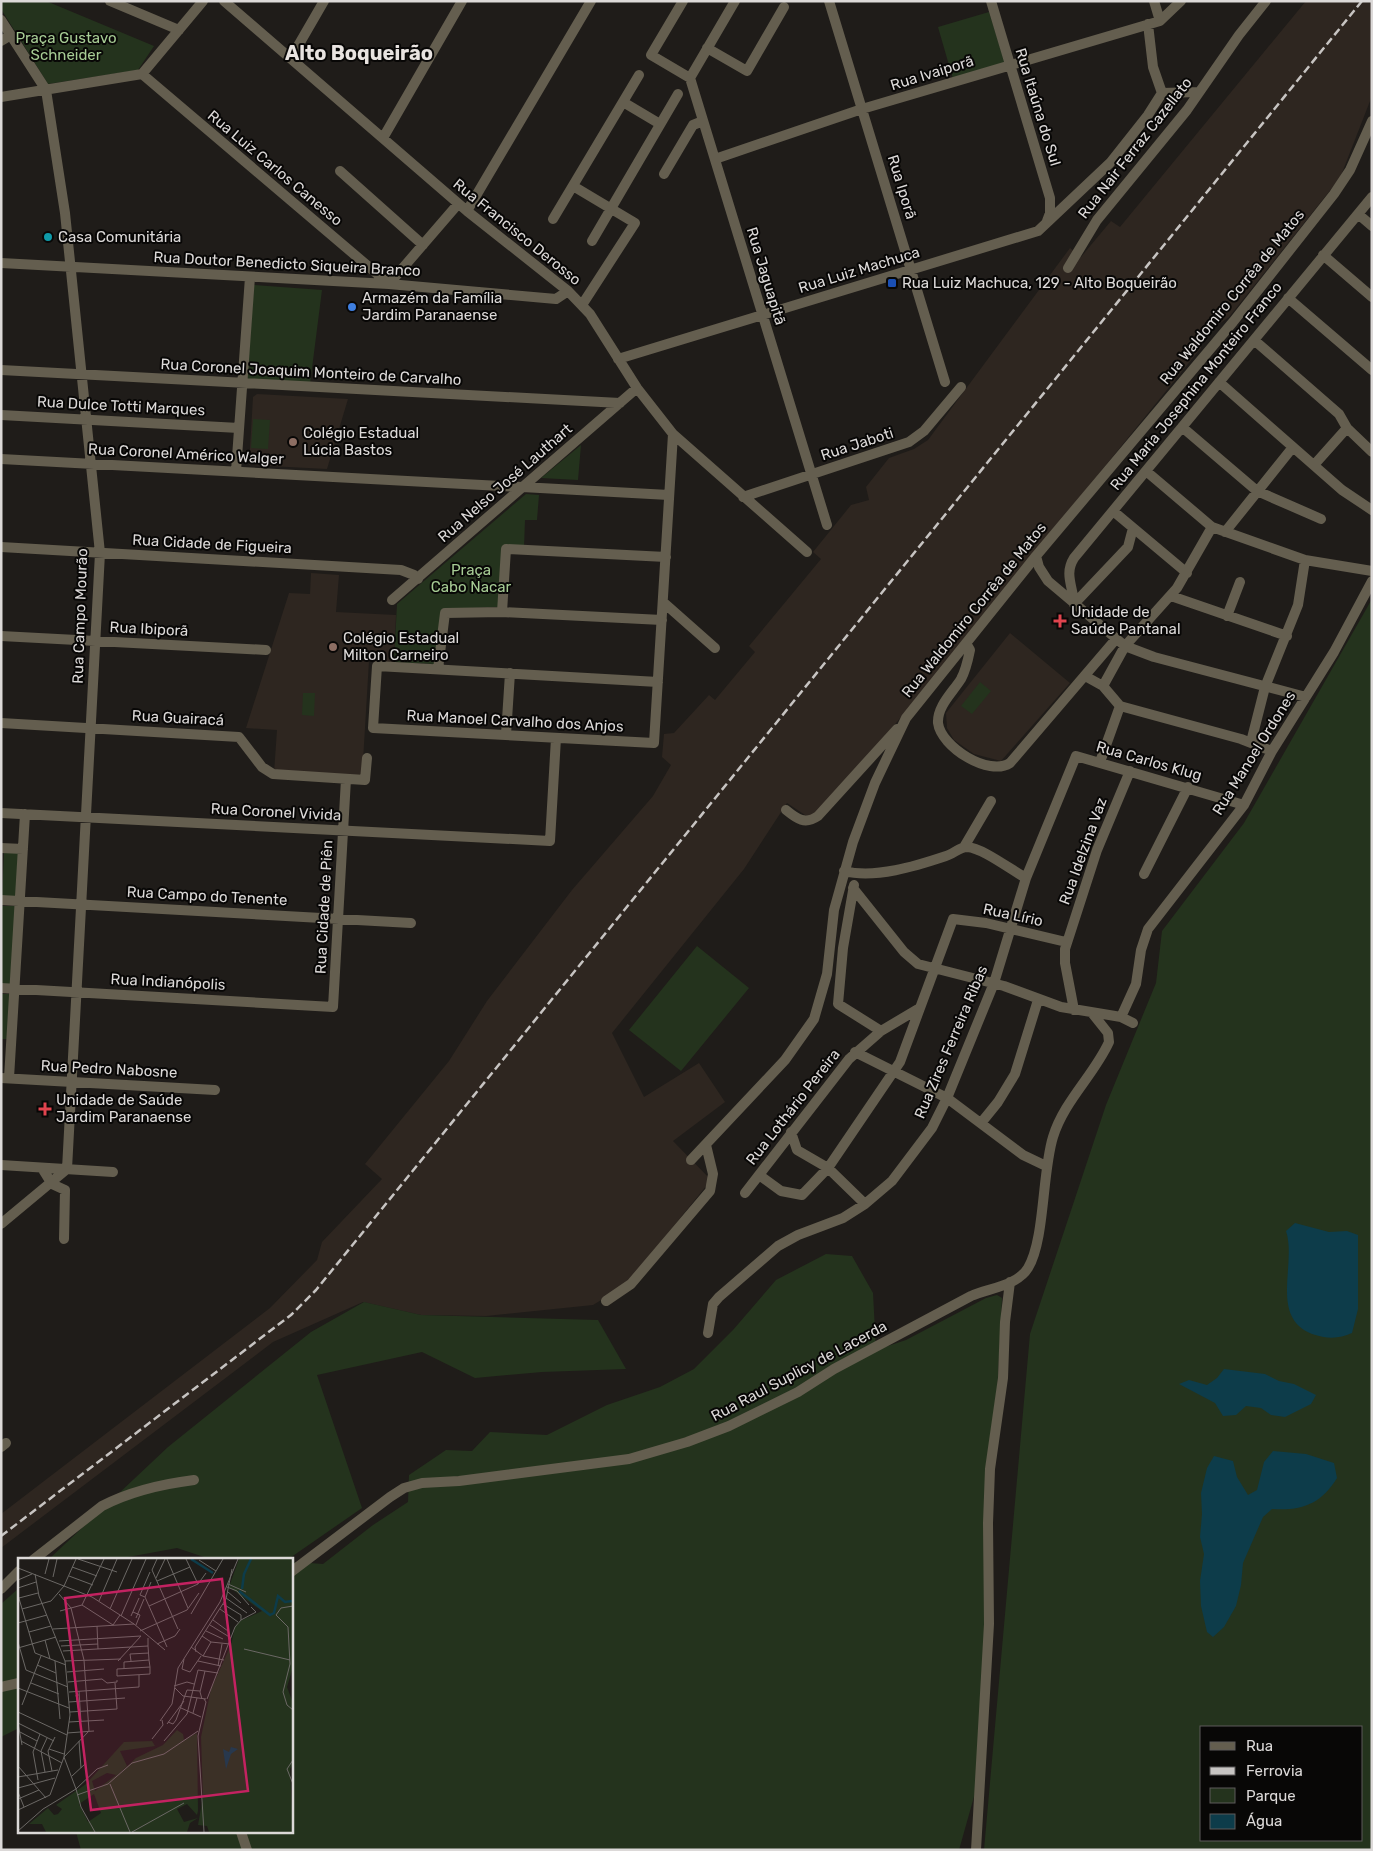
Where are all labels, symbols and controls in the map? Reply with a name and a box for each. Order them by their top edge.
park label: Praça Gustavo Schneider [15,29,117,64]
district label: Alto Boqueirão [285,41,433,65]
street label: Rua Itaúna do Sul [1012,46,1064,168]
street label: Rua Ivaiporã [888,52,976,94]
street label: Rua Nair Ferraz Cazellato [1074,74,1196,222]
street label: Rua Luiz Carlos Canesso [204,106,346,230]
street label: Rua Iporã [884,153,920,221]
street label: Rua Francisco Derosso [449,175,585,289]
street label: Rua Waldomiro Corrêa de Matos [1156,206,1308,388]
street label: Rua Jaguapitã [743,225,789,327]
place label: Casa Comunitária [58,228,181,246]
marker: Casa Comunitária [42,231,54,243]
street label: Rua Luiz Machuca [796,243,922,297]
street label: Rua Doutor Benedicto Siqueira Branco [153,248,421,280]
place label: Rua Luiz Machuca, 129 - Alto Boqueirão [902,274,1177,292]
marker: Rua Luiz Machuca, 129 - Alto Boqueirão [886,277,898,289]
street label: Rua Maria Josephina Monteiro Franco [1106,278,1286,494]
place label: Armazém da Família Jardim Paranaense [362,289,502,324]
marker: Armazém da Família Jardim Paranaense [346,301,358,313]
street label: Rua Coronel Joaquim Monteiro de Carvalho [160,355,462,389]
street label: Rua Dulce Totti Marques [36,393,206,419]
street label: Rua Nelso José Lauthart [434,420,576,546]
place label: Colégio Estadual Lúcia Bastos [303,424,419,459]
street label: Rua Jaboti [818,424,896,464]
marker: Colégio Estadual Lúcia Bastos [287,436,299,448]
street label: Rua Coronel Américo Walger [88,440,285,468]
street label: Rua Waldomiro Corrêa de Matos [898,519,1050,701]
street label: Rua Cidade de Figueira [132,531,292,557]
street label: Rua Campo Mourão [69,548,91,684]
park label: Praça Cabo Nacar [431,561,512,596]
place label: Unidade de Saúde Pantanal [1071,603,1181,638]
marker: Unidade de Saúde Pantanal [1053,614,1067,628]
street label: Rua Ibiporã [109,618,189,640]
place label: Colégio Estadual Milton Carneiro [343,629,459,664]
marker: Colégio Estadual Milton Carneiro [327,641,339,653]
street label: Rua Manoel Ordones [1209,687,1300,818]
street label: Rua Manoel Carvalho dos Anjos [406,706,624,736]
street label: Rua Guairacá [131,707,225,729]
street label: Rua Carlos Klug [1094,737,1204,785]
street label: Rua Idelzina Vaz [1055,795,1111,907]
street label: Rua Coronel Vivida [210,800,342,824]
street label: Rua Cidade de Piên [311,839,337,975]
street label: Rua Campo do Tenente [126,883,288,909]
street label: Rua Lírio [981,900,1045,930]
street label: Rua Zires Ferreira Ribas [911,962,992,1121]
street label: Rua Indianópolis [110,970,226,994]
street label: Rua Lothário Pereira [742,1046,844,1168]
street label: Rua Pedro Nabosne [40,1056,178,1082]
place label: Unidade de Saúde Jardim Paranaense [56,1091,191,1126]
marker: Unidade de Saúde Jardim Paranaense [38,1102,52,1116]
street label: Rua Raul Suplicy de Lacerda [708,1317,890,1425]
inset map [18,1558,292,1834]
legend [1200,1726,1363,1841]
text: Rua [1246,1737,1273,1755]
text: Ferrovia [1246,1762,1303,1780]
text: Parque [1246,1787,1296,1805]
text: Água [1246,1812,1282,1830]

